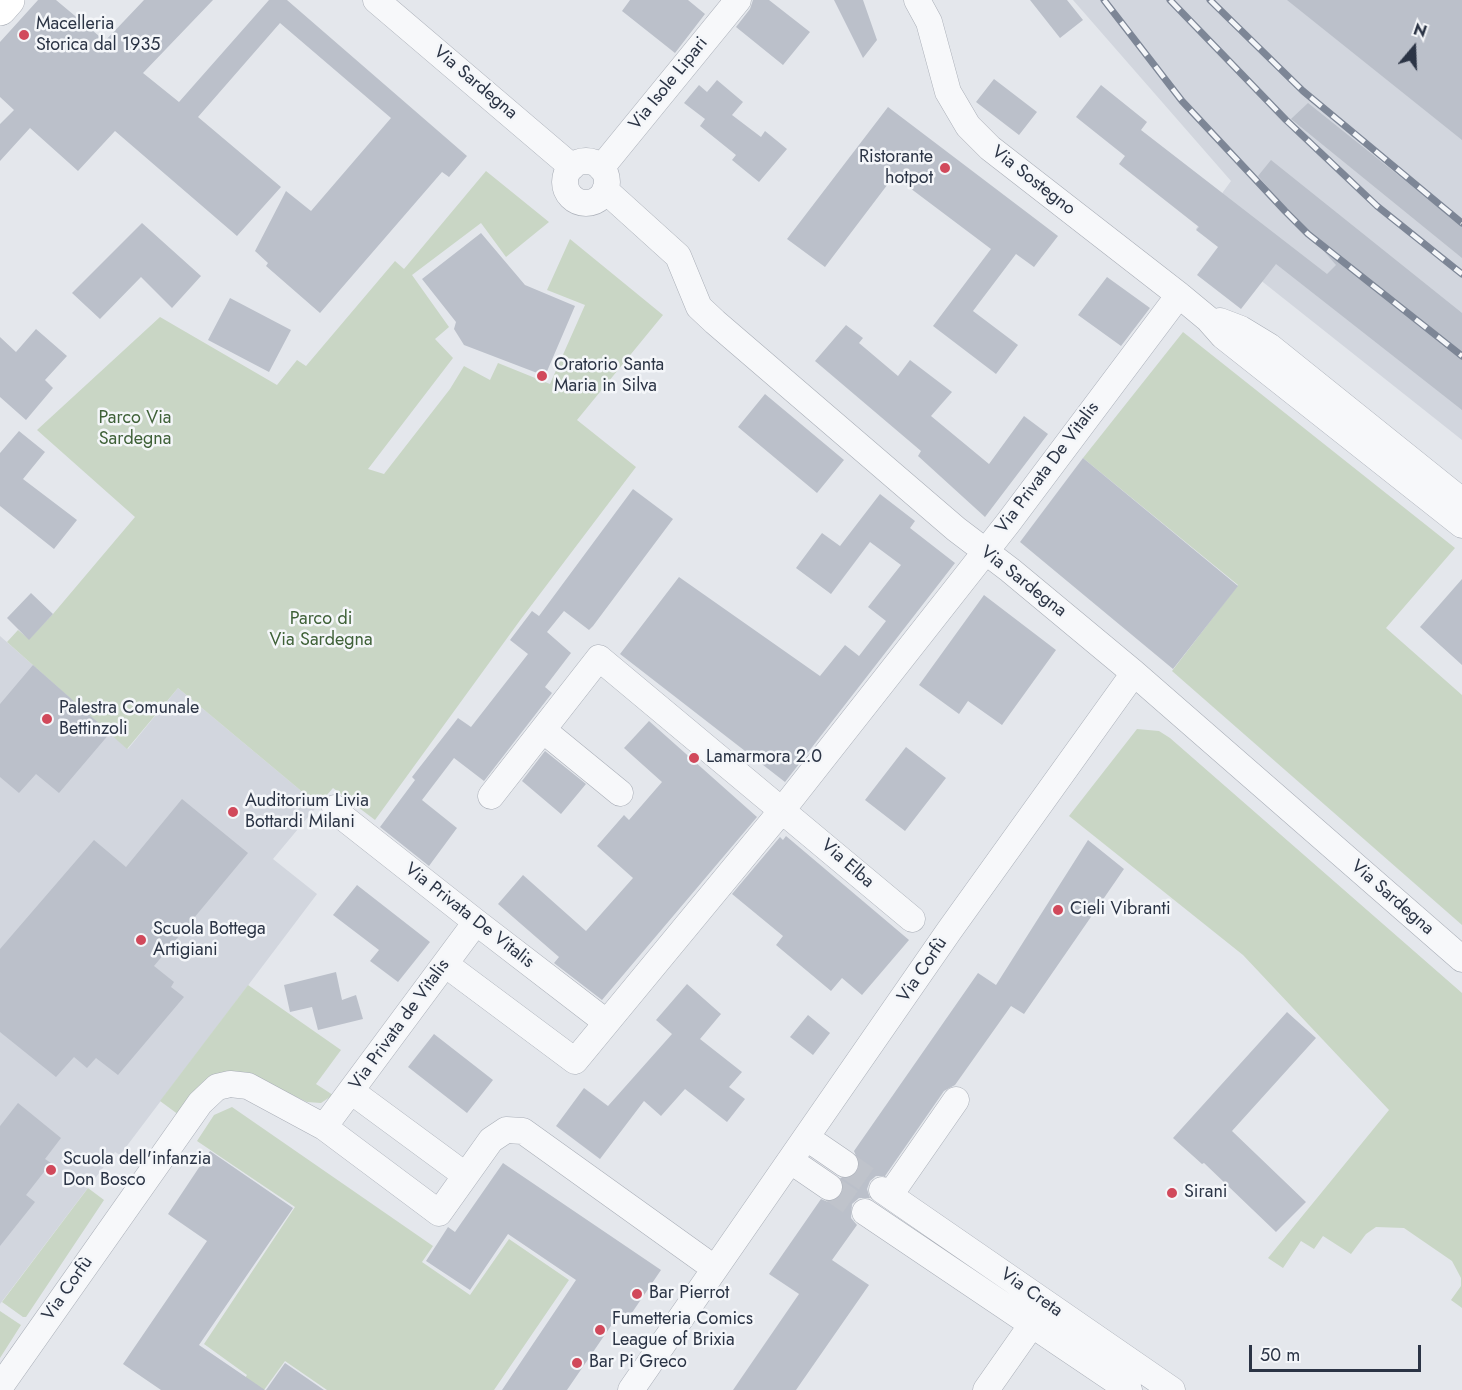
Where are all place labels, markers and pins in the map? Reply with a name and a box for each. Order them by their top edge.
place label: Macelleria Storica dal 1935 [36,14,160,57]
marker: Macelleria Storica dal 1935 [17,28,31,42]
place label: Ristorante hotpot [859,147,933,190]
marker: Ristorante hotpot [938,161,952,175]
place label: Oratorio Santa Maria in Silva [554,355,664,398]
marker: Oratorio Santa Maria in Silva [535,369,549,383]
place label: Palestra Comunale Bettinzoli [59,698,199,740]
marker: Palestra Comunale Bettinzoli [40,712,54,726]
place label: Lamarmora 2.0 [706,747,822,769]
marker: Lamarmora 2.0 [687,751,701,765]
place label: Auditorium Livia Bottardi Milani [245,791,369,834]
marker: Auditorium Livia Bottardi Milani [226,805,240,819]
place label: Cieli Vibranti [1070,899,1171,921]
marker: Cieli Vibranti [1051,903,1065,917]
place label: Scuola Bottega Artigiani [153,919,266,962]
marker: Scuola Bottega Artigiani [134,933,148,947]
place label: Scuola dell'infanzia Don Bosco [63,1149,211,1192]
marker: Scuola dell'infanzia Don Bosco [44,1163,58,1177]
place label: Sirani [1184,1182,1228,1204]
marker: Sirani [1165,1186,1179,1200]
place label: Bar Pierrot [649,1283,729,1305]
marker: Bar Pierrot [630,1287,644,1301]
place label: Fumetteria Comics League of Brixia [612,1309,753,1352]
marker: Fumetteria Comics League of Brixia [593,1323,607,1337]
place label: Bar Pi Greco [589,1352,687,1374]
marker: Bar Pi Greco [570,1356,584,1370]

